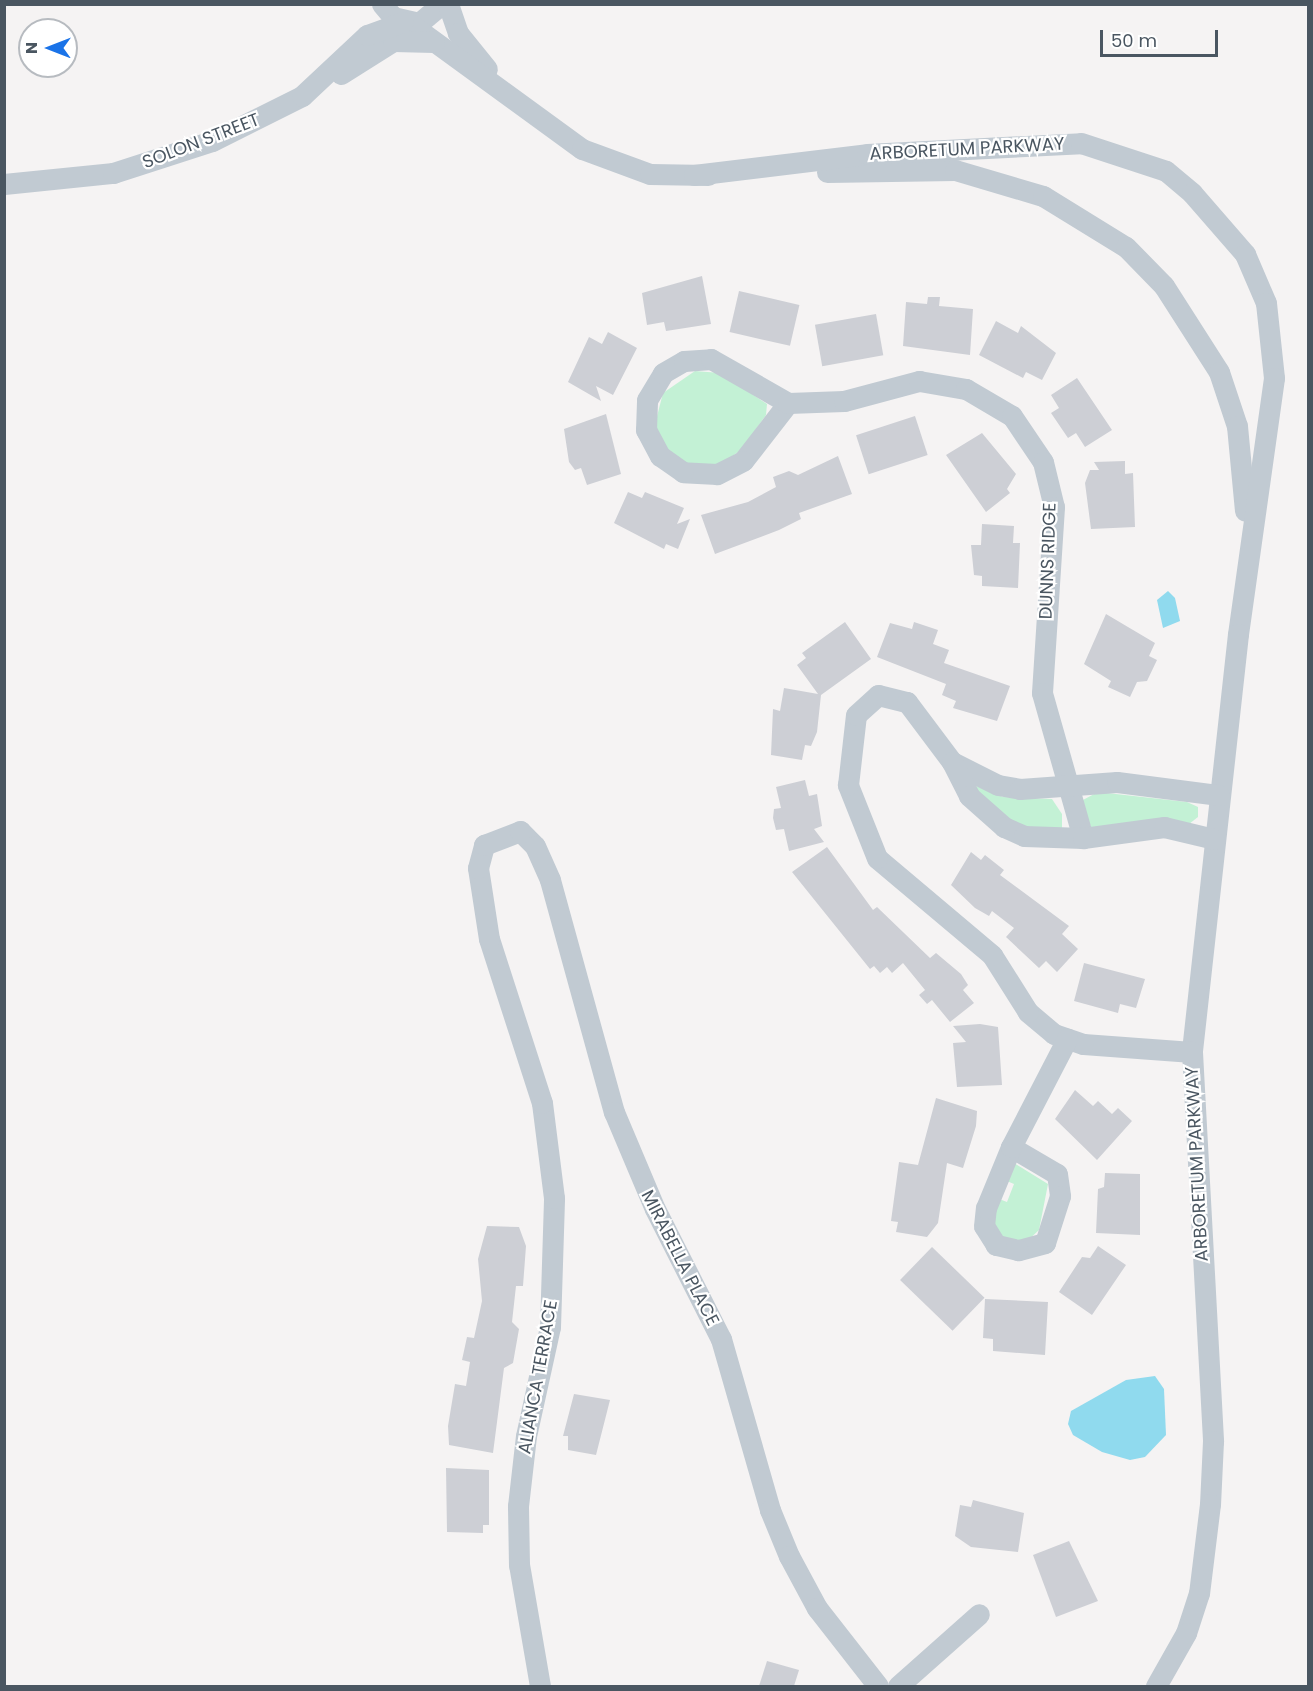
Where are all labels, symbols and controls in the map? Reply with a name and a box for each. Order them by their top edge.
north arrow [18,18,78,78]
scale bar [1103,18,1222,56]
text: 50 m [1111,28,1157,53]
text: N [20,42,43,54]
street label: SOLON STREET [139,109,263,173]
street label: ARBORETUM PARKWAY [869,133,1065,165]
street label: DUNNS RIDGE [1035,502,1061,620]
street label: ARBORETUM PARKWAY [1181,1066,1213,1262]
street label: MIRABELLA PLACE [637,1187,723,1329]
street label: ALIANCA TERRACE [514,1298,562,1456]

